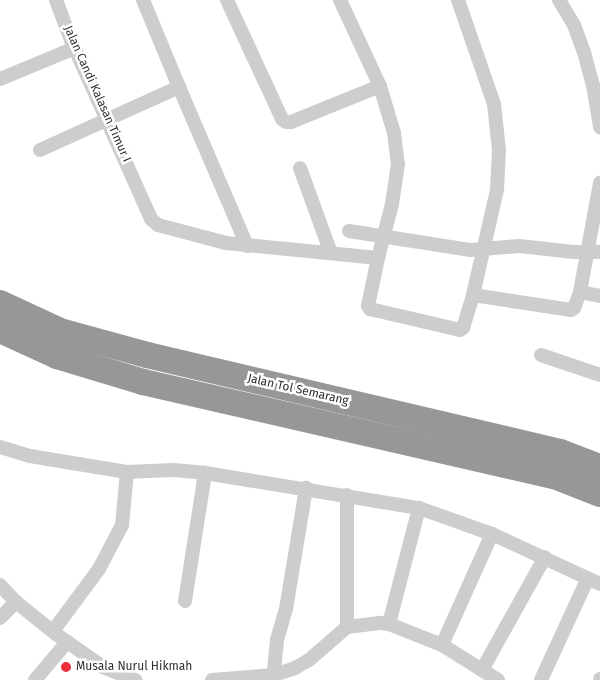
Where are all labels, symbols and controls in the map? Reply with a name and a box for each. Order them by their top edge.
street label: Jalan Candi Kalasan Timur I [60,24,134,164]
street label: Jalan Tol Semarang [246,371,350,409]
place label: Musala Nurul Hikmah [76,660,192,674]
marker: Musala Nurul Hikmah [60,661,72,673]

